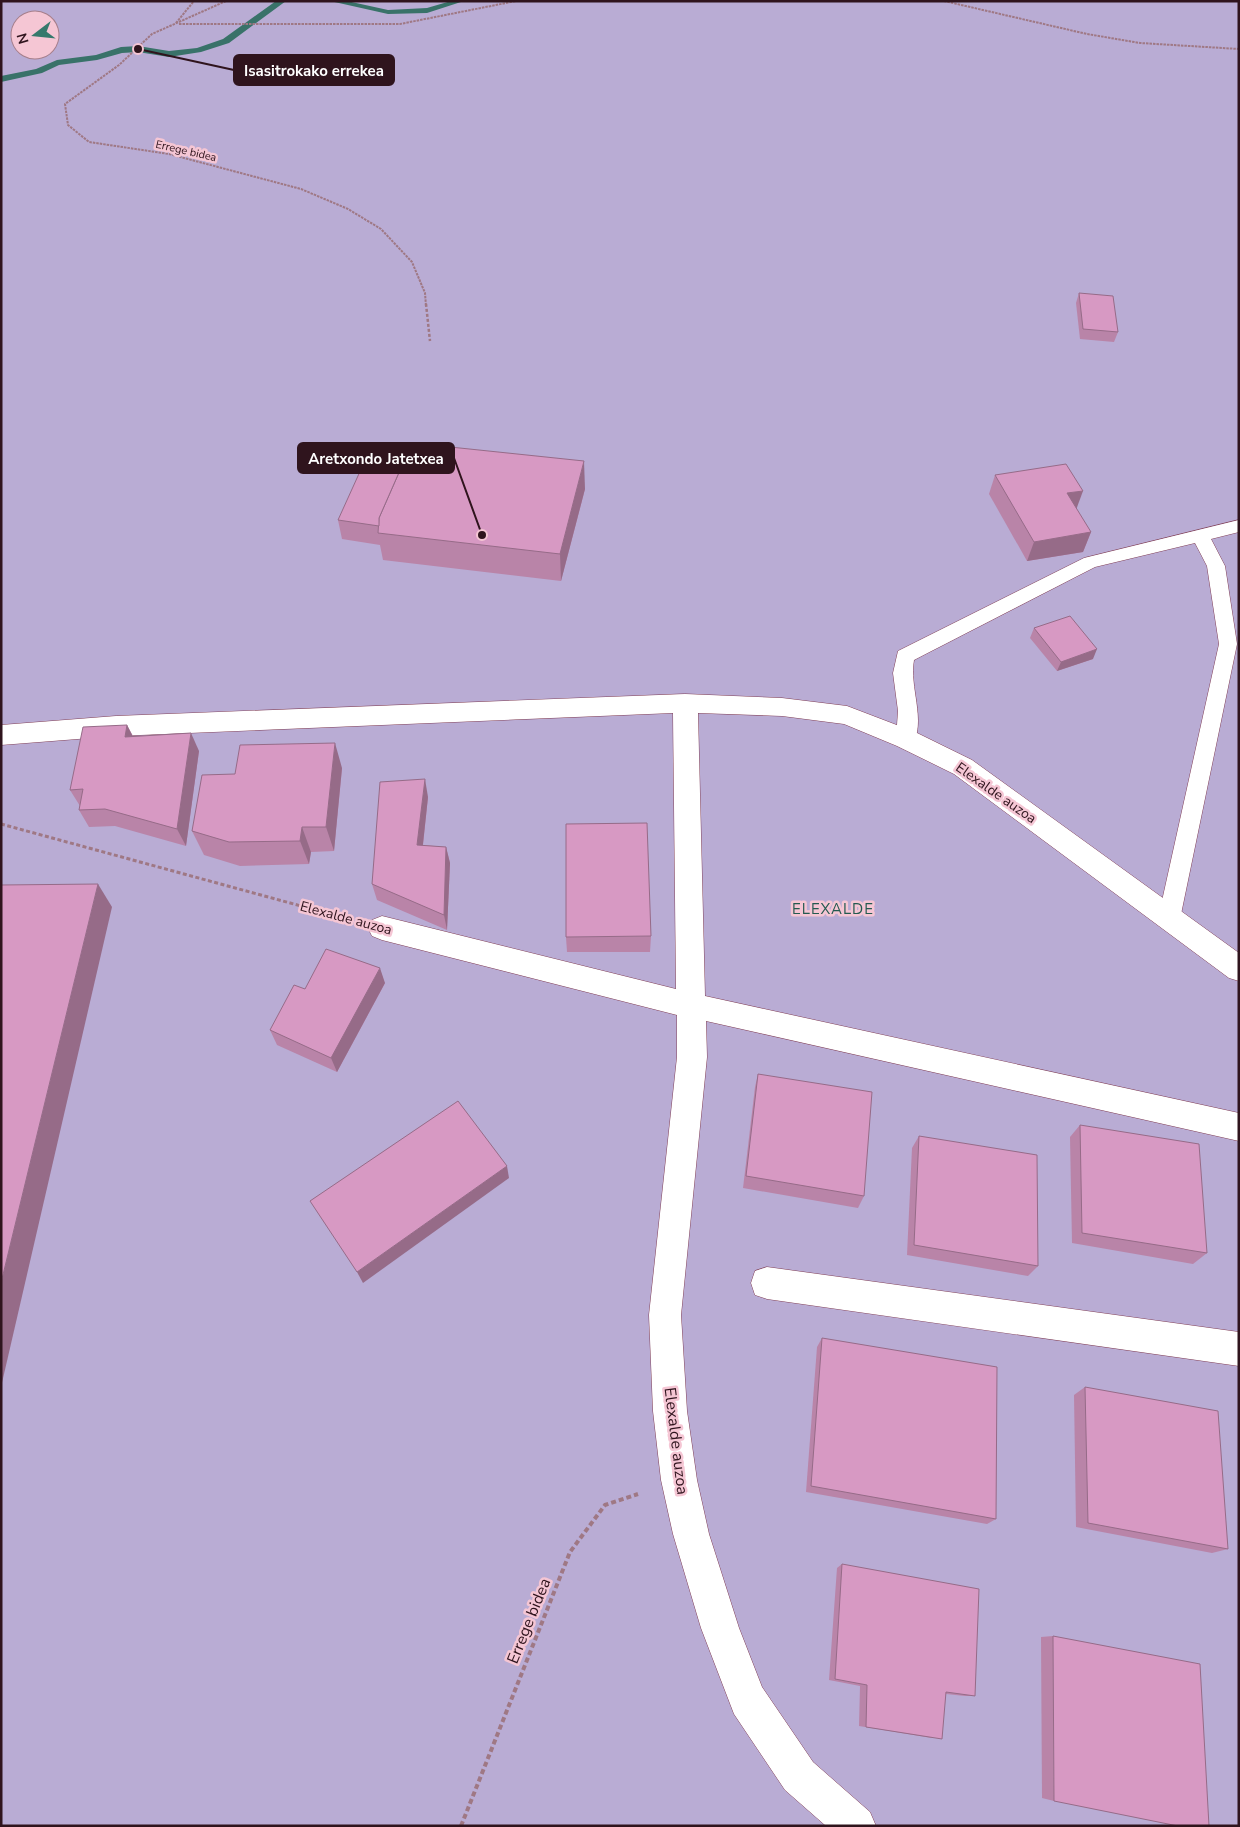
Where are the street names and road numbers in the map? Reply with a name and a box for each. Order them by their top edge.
street label: Errege bidea [154,137,218,165]
street label: Elexalde auzoa [952,758,1040,828]
street label: Elexalde auzoa [298,897,394,939]
street label: Elexalde auzoa [659,1386,693,1496]
street label: Errege bidea [502,1575,556,1667]

